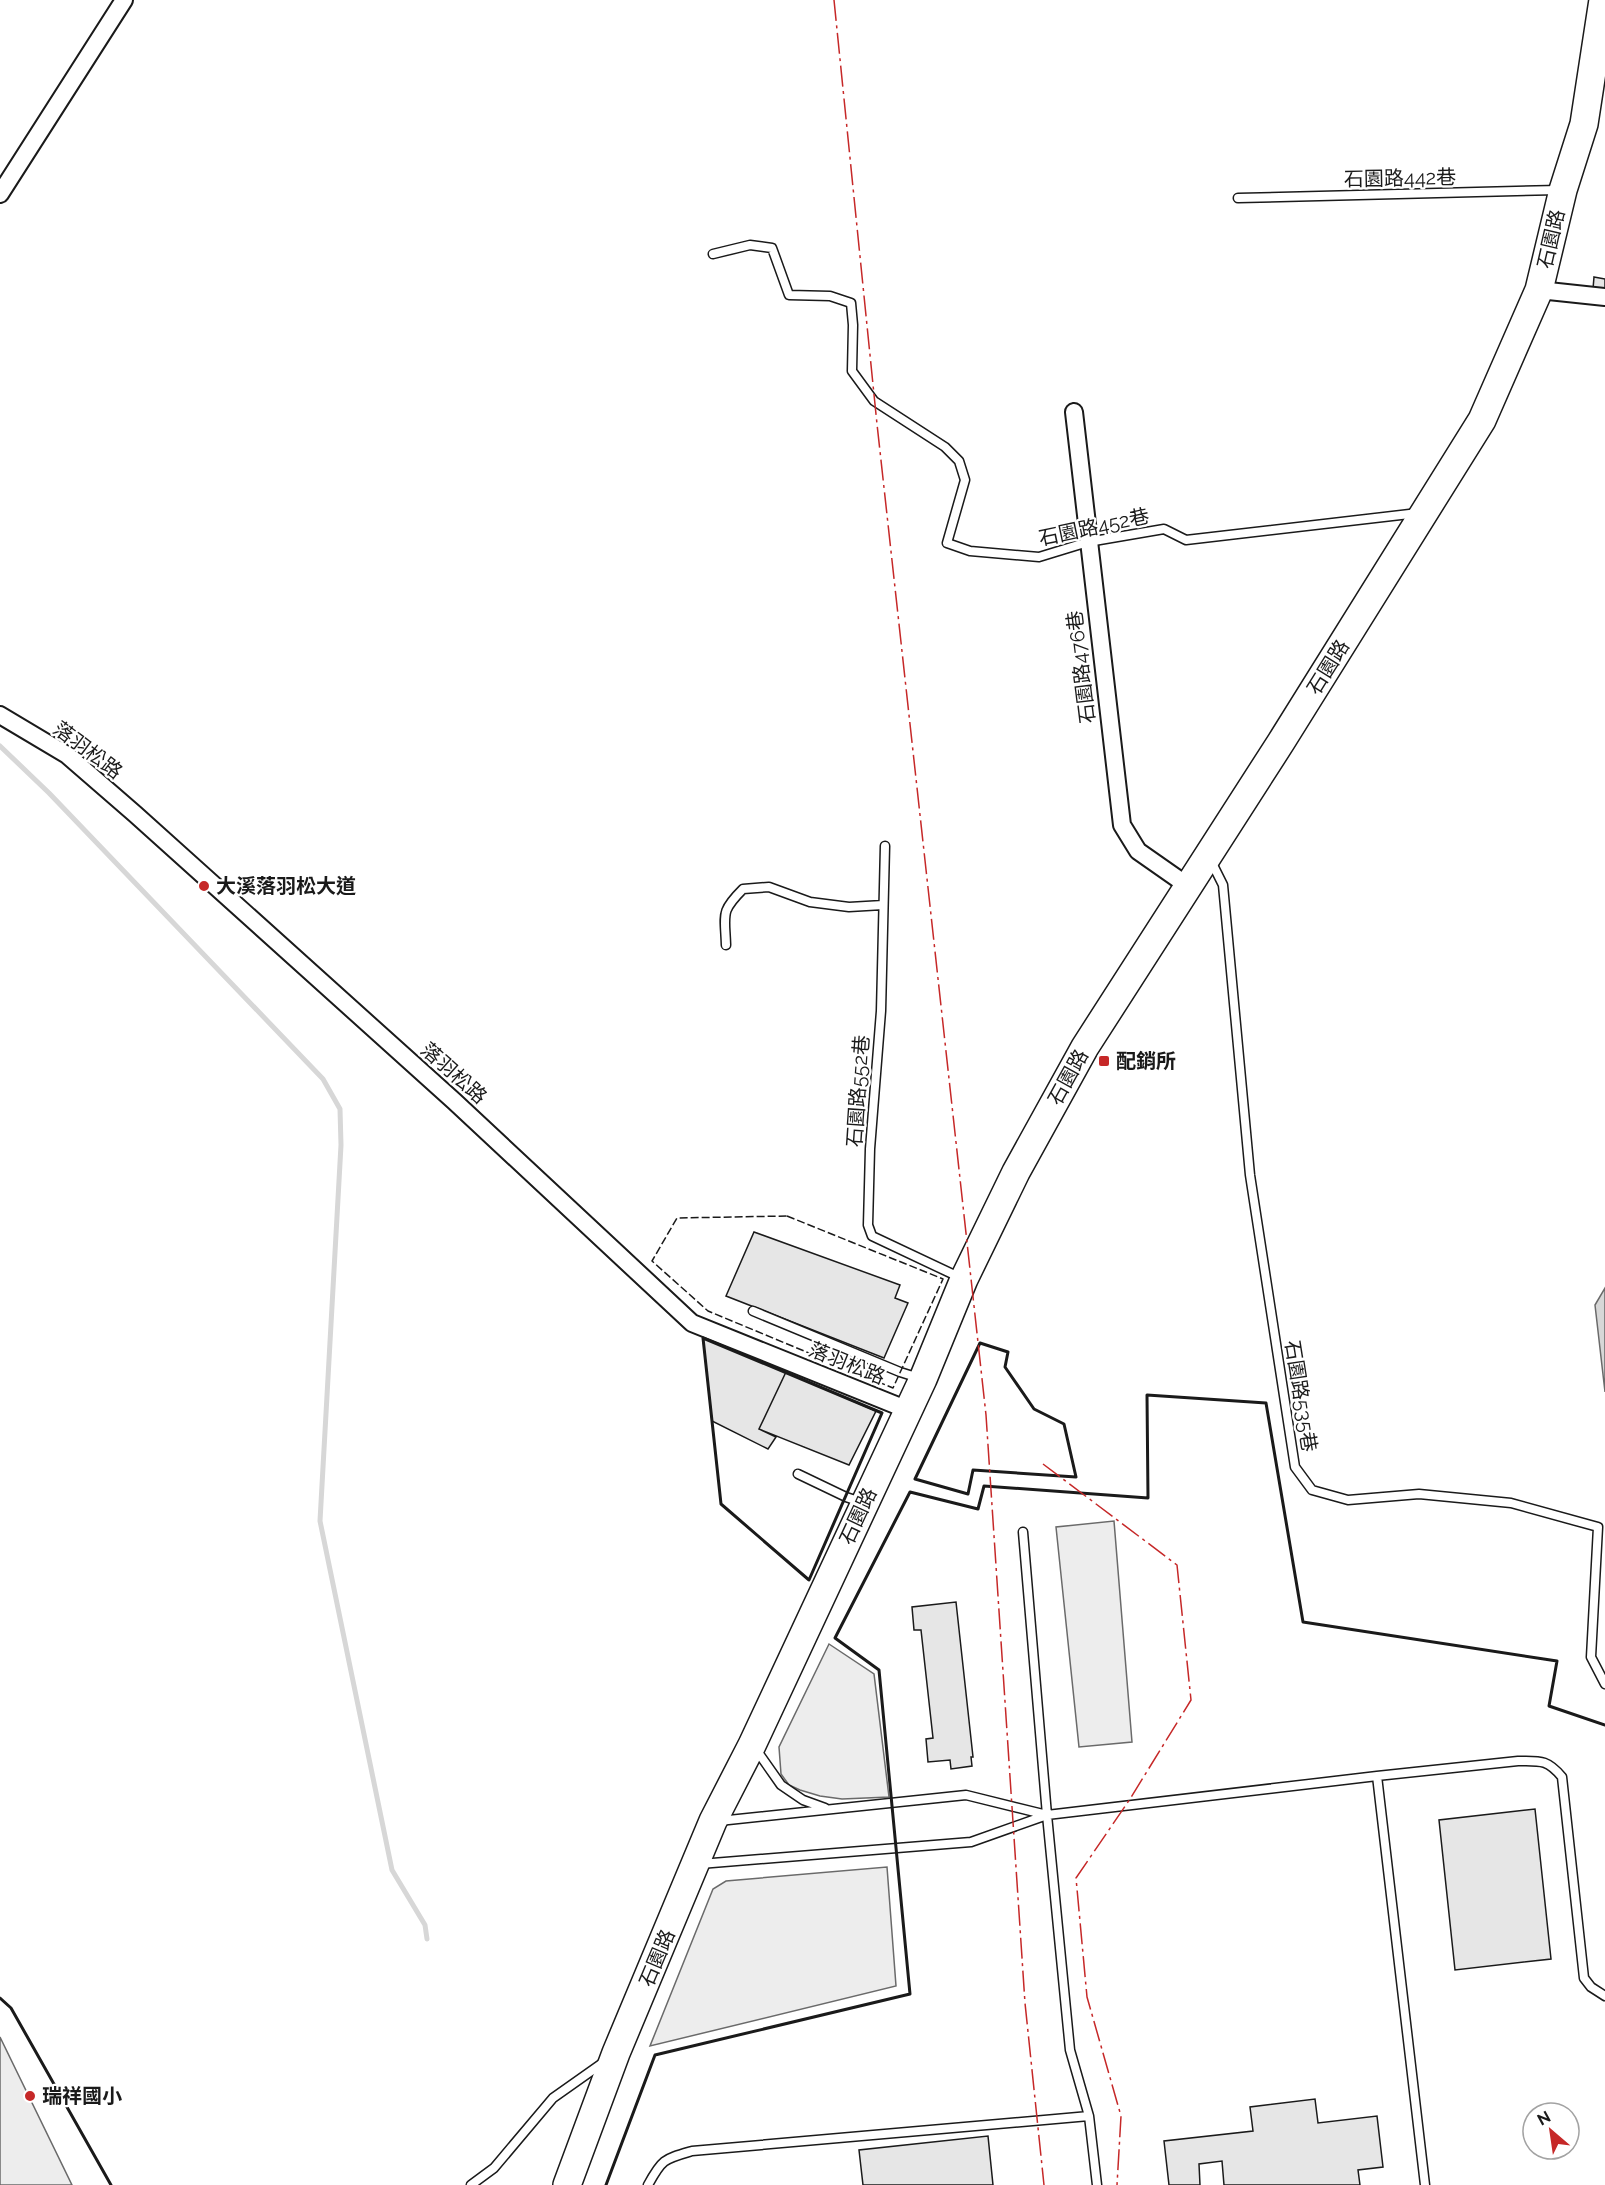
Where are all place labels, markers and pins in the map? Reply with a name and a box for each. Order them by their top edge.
place label: 大溪落羽松大道 [216,874,356,898]
marker: 大溪落羽松大道 [197,879,211,893]
place label: 配銷所 [1116,1049,1176,1073]
marker: 配銷所 [1097,1054,1111,1068]
place label: 瑞祥國小 [42,2084,122,2108]
marker: 瑞祥國小 [23,2089,37,2103]

